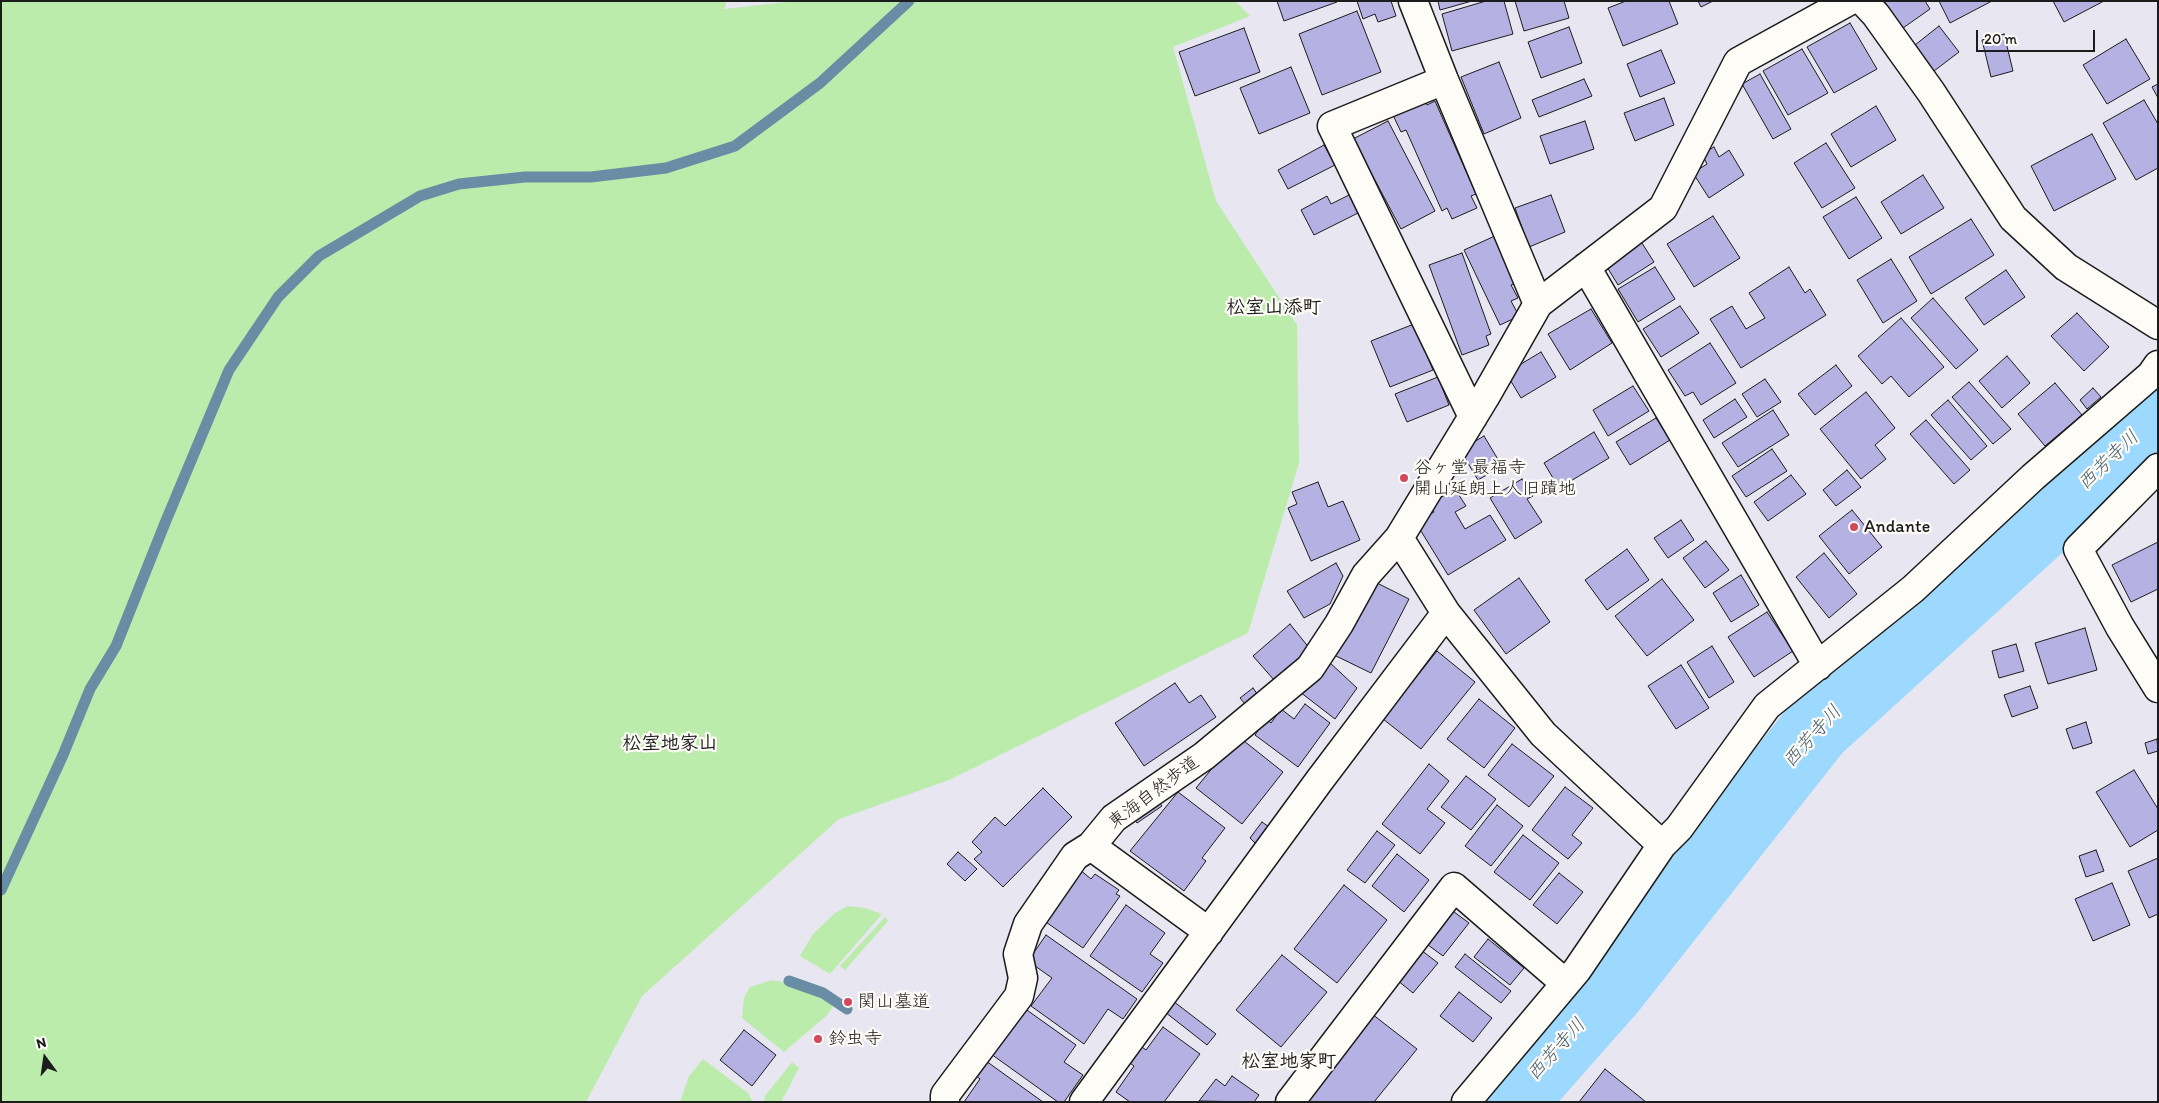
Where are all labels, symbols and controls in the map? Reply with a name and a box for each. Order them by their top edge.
scale bar [1979,20,2098,52]
text: 20 m [1984,30,2017,48]
district label: 松室山添町 [1227,297,1321,319]
water label: 西芳寺川 [2074,426,2144,496]
place label: 谷ヶ堂 最福寺 開山延朗上人旧蹟地 [1414,457,1576,499]
marker: 谷ヶ堂 最福寺 開山延朗上人旧蹟地 [1398,472,1410,484]
place label: Andante [1864,516,1930,538]
marker: Andante [1848,521,1860,533]
water label: 西芳寺川 [1779,701,1847,773]
district label: 松室地家山 [623,733,717,755]
street label: 東海自然歩道 [1104,752,1204,834]
place label: 関山墓道 [858,991,930,1013]
marker: 関山墓道 [842,996,854,1008]
water label: 西芳寺川 [1523,1014,1591,1086]
place label: 鈴虫寺 [828,1028,882,1050]
north arrow [20,1033,70,1083]
marker: 鈴虫寺 [812,1033,824,1045]
text: N [35,1034,48,1052]
district label: 松室地家町 [1242,1051,1336,1073]

